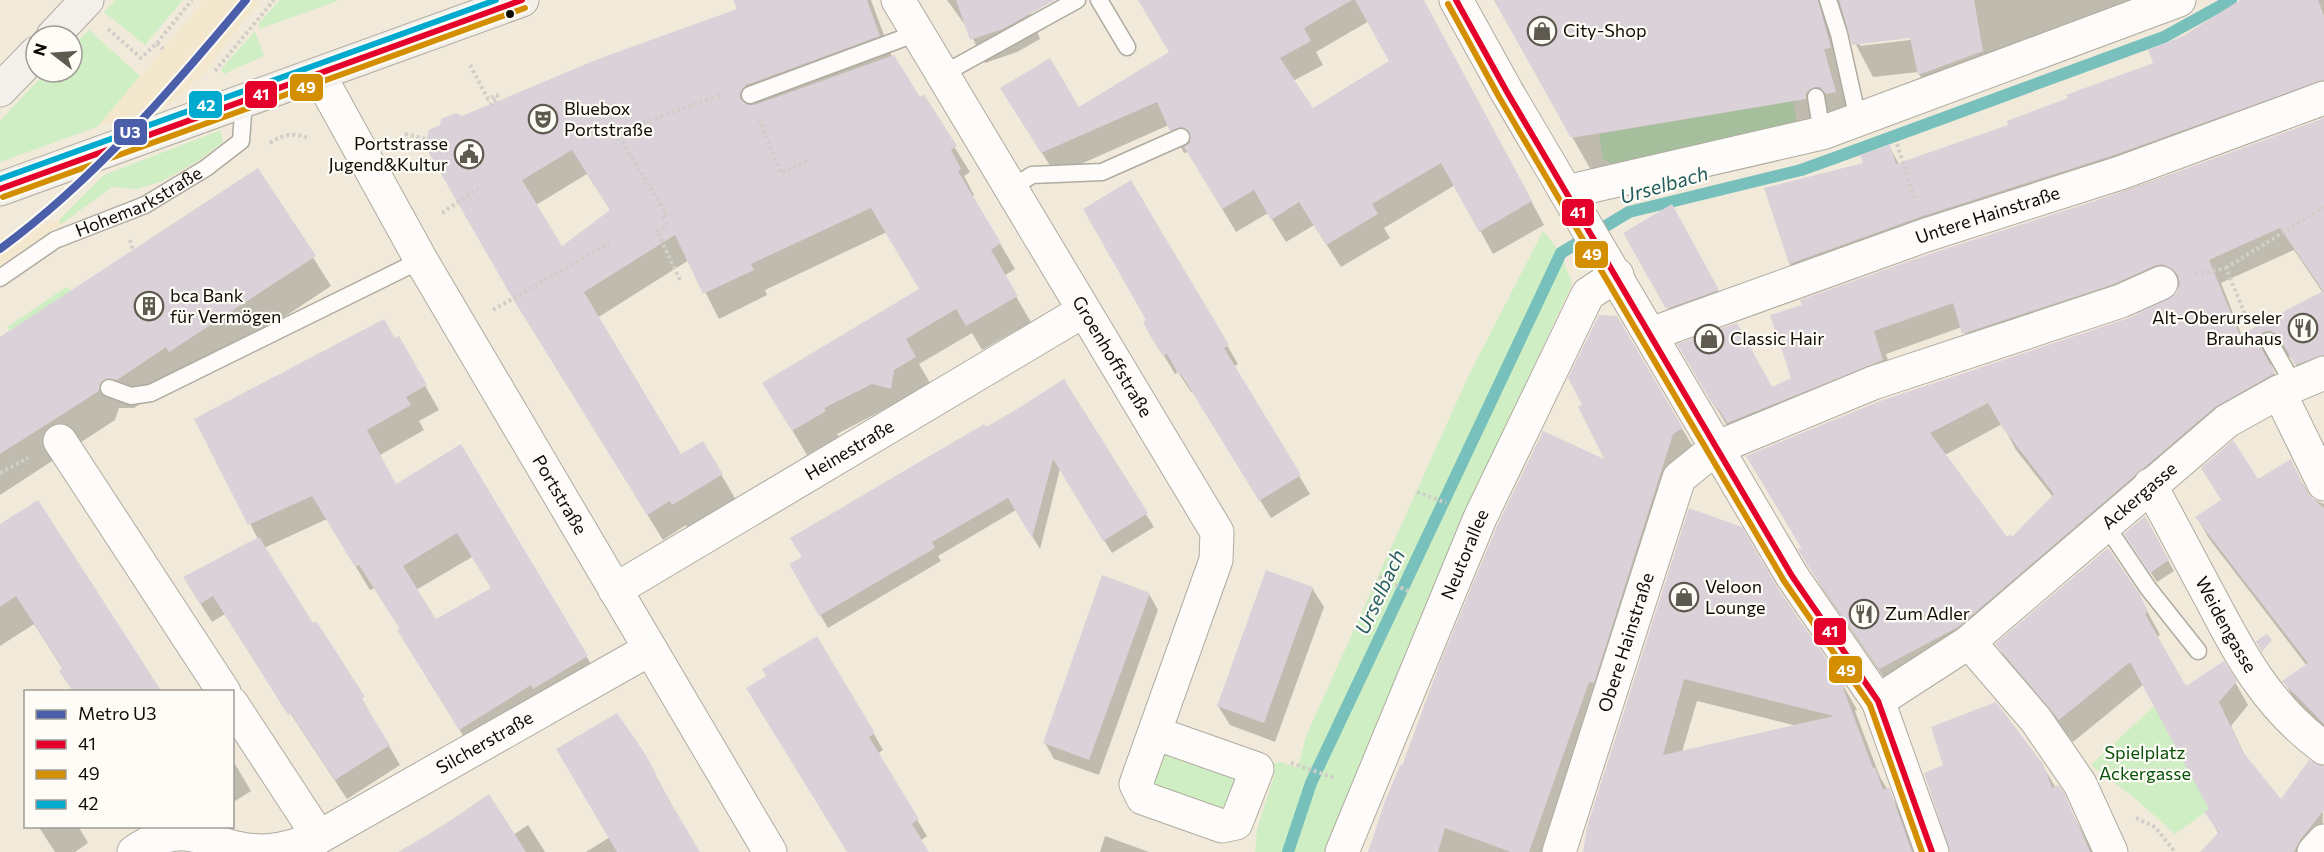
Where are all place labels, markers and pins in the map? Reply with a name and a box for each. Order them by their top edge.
unlabelled marker [504,8,516,20]
shop icon: City-Shop [1526,15,1558,47]
place label: City-Shop [1563,19,1647,41]
place label: Bluebox Portstraße [564,97,653,140]
theatre icon: Bluebox Portstraße [527,103,559,135]
place label: Portstrasse Jugend&Kultur [329,132,448,175]
public building icon: Portstrasse Jugend&Kultur [453,138,485,170]
place label: bca Bank für Vermögen [170,284,281,327]
building icon: bca Bank für Vermögen [133,290,165,322]
place label: Alt-Oberurseler Brauhaus [2152,306,2282,349]
restaurant icon: Alt-Oberurseler Brauhaus [2287,312,2319,344]
shop icon: Classic Hair [1693,323,1725,355]
place label: Classic Hair [1730,327,1824,349]
place label: Veloon Lounge [1705,575,1766,618]
shop icon: Veloon Lounge [1668,581,1700,613]
restaurant icon: Zum Adler [1848,598,1880,630]
place label: Zum Adler [1885,602,1970,624]

